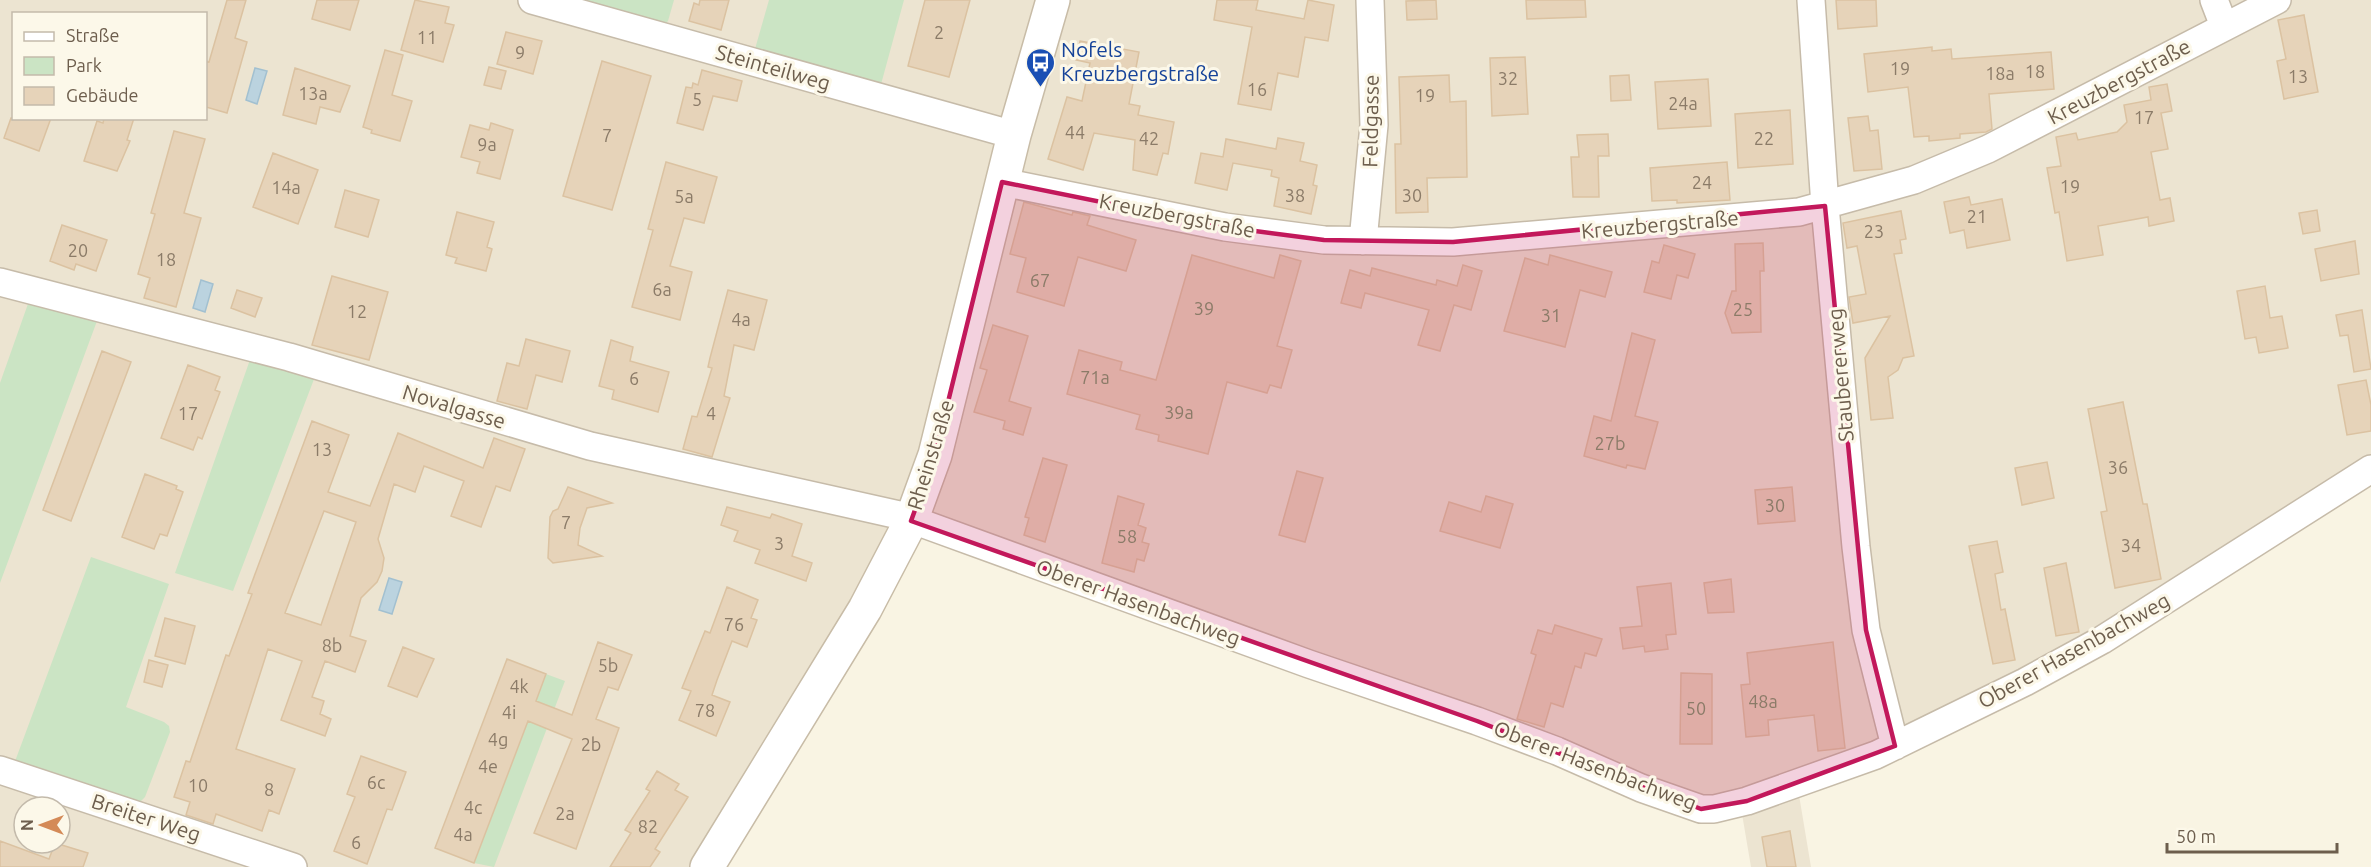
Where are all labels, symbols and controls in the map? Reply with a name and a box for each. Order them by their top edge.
legend [12,12,207,120]
house number: 2 [934,22,944,42]
text: Straße [66,25,119,45]
house number: 11 [417,27,437,47]
street label: Kreuzbergstraße [2043,33,2194,129]
place label: Nofels Kreuzbergstraße [1061,37,1219,85]
street label: Steinteilweg [713,39,833,95]
house number: 9 [515,42,525,62]
bus stop icon: Nofels Kreuzbergstraße [1024,46,1056,88]
text: Park [66,55,102,75]
house number: 19 [1890,58,1910,78]
house number: 18 [2025,61,2045,81]
house number: 18a [1985,63,2015,83]
house number: 13 [2288,66,2308,86]
house number: 32 [1498,68,1518,88]
street label: Feldgasse [1357,74,1383,168]
house number: 16 [1247,79,1267,99]
house number: 13a [298,83,328,103]
text: Gebäude [66,85,138,105]
house number: 19 [1415,85,1435,105]
house number: 5 [692,89,702,109]
house number: 24a [1668,93,1698,113]
house number: 17 [2134,107,2154,127]
house number: 44 [1065,122,1085,142]
house number: 7 [602,125,612,145]
house number: 42 [1139,128,1159,148]
house number: 22 [1754,128,1774,148]
house number: 9a [477,134,497,154]
house number: 24 [1692,172,1712,192]
house number: 19 [2060,176,2080,196]
house number: 14a [271,177,301,197]
house number: 38 [1285,185,1305,205]
house number: 30 [1402,185,1422,205]
house number: 5a [674,186,694,206]
street label: Kreuzbergstraße [1097,188,1257,242]
street label: Kreuzbergstraße [1580,205,1740,243]
house number: 21 [1967,206,1987,226]
house number: 23 [1864,221,1884,241]
house number: 20 [68,240,88,260]
house number: 18 [156,249,176,269]
house number: 67 [1030,270,1050,290]
house number: 6a [652,279,672,299]
house number: 39 [1194,298,1214,318]
house number: 25 [1733,299,1753,319]
house number: 12 [347,301,367,321]
house number: 31 [1541,305,1561,325]
street label: Staubererweg [1822,307,1858,443]
house number: 4a [731,309,751,329]
house number: 71a [1080,367,1110,387]
house number: 6 [629,368,639,388]
street label: Novalgasse [400,379,509,433]
street label: Rheinstraße [902,397,958,513]
house number: 39a [1164,402,1194,422]
house number: 17 [178,403,198,423]
house number: 4 [706,403,716,423]
house number: 27b [1595,433,1625,453]
house number: 13 [312,439,332,459]
house number: 36 [2108,457,2128,477]
house number: 30 [1765,495,1785,515]
house number: 7 [561,512,571,532]
house number: 58 [1117,526,1137,546]
house number: 3 [774,533,784,553]
house number: 34 [2121,535,2141,555]
street label: Oberer Hasenbachweg [1033,554,1244,650]
street label: Oberer Hasenbachweg [1974,587,2174,713]
house number: 76 [724,614,744,634]
house number: 8b [322,635,342,655]
house number: 5b [598,655,618,675]
house number: 4k [509,676,529,696]
house number: 48a [1748,691,1778,711]
house number: 50 [1686,698,1706,718]
house number: 78 [695,700,715,720]
house number: 4i [502,702,516,722]
street label: Oberer Hasenbachweg [1491,715,1700,815]
house number: 4g [488,729,508,749]
house number: 2b [581,734,601,754]
house number: 4e [478,756,498,776]
house number: 6c [367,772,385,792]
house number: 10 [188,775,208,795]
house number: 8 [264,779,274,799]
street label: Breiter Weg [89,788,204,846]
north arrow [12,795,72,855]
house number: 4c [464,797,482,817]
house number: 2a [555,803,575,823]
house number: 82 [638,816,658,836]
scale bar [2167,816,2336,854]
text: N [18,819,36,831]
house number: 4a [453,824,473,844]
text: 50 m [2176,826,2216,846]
house number: 6 [351,832,361,852]

